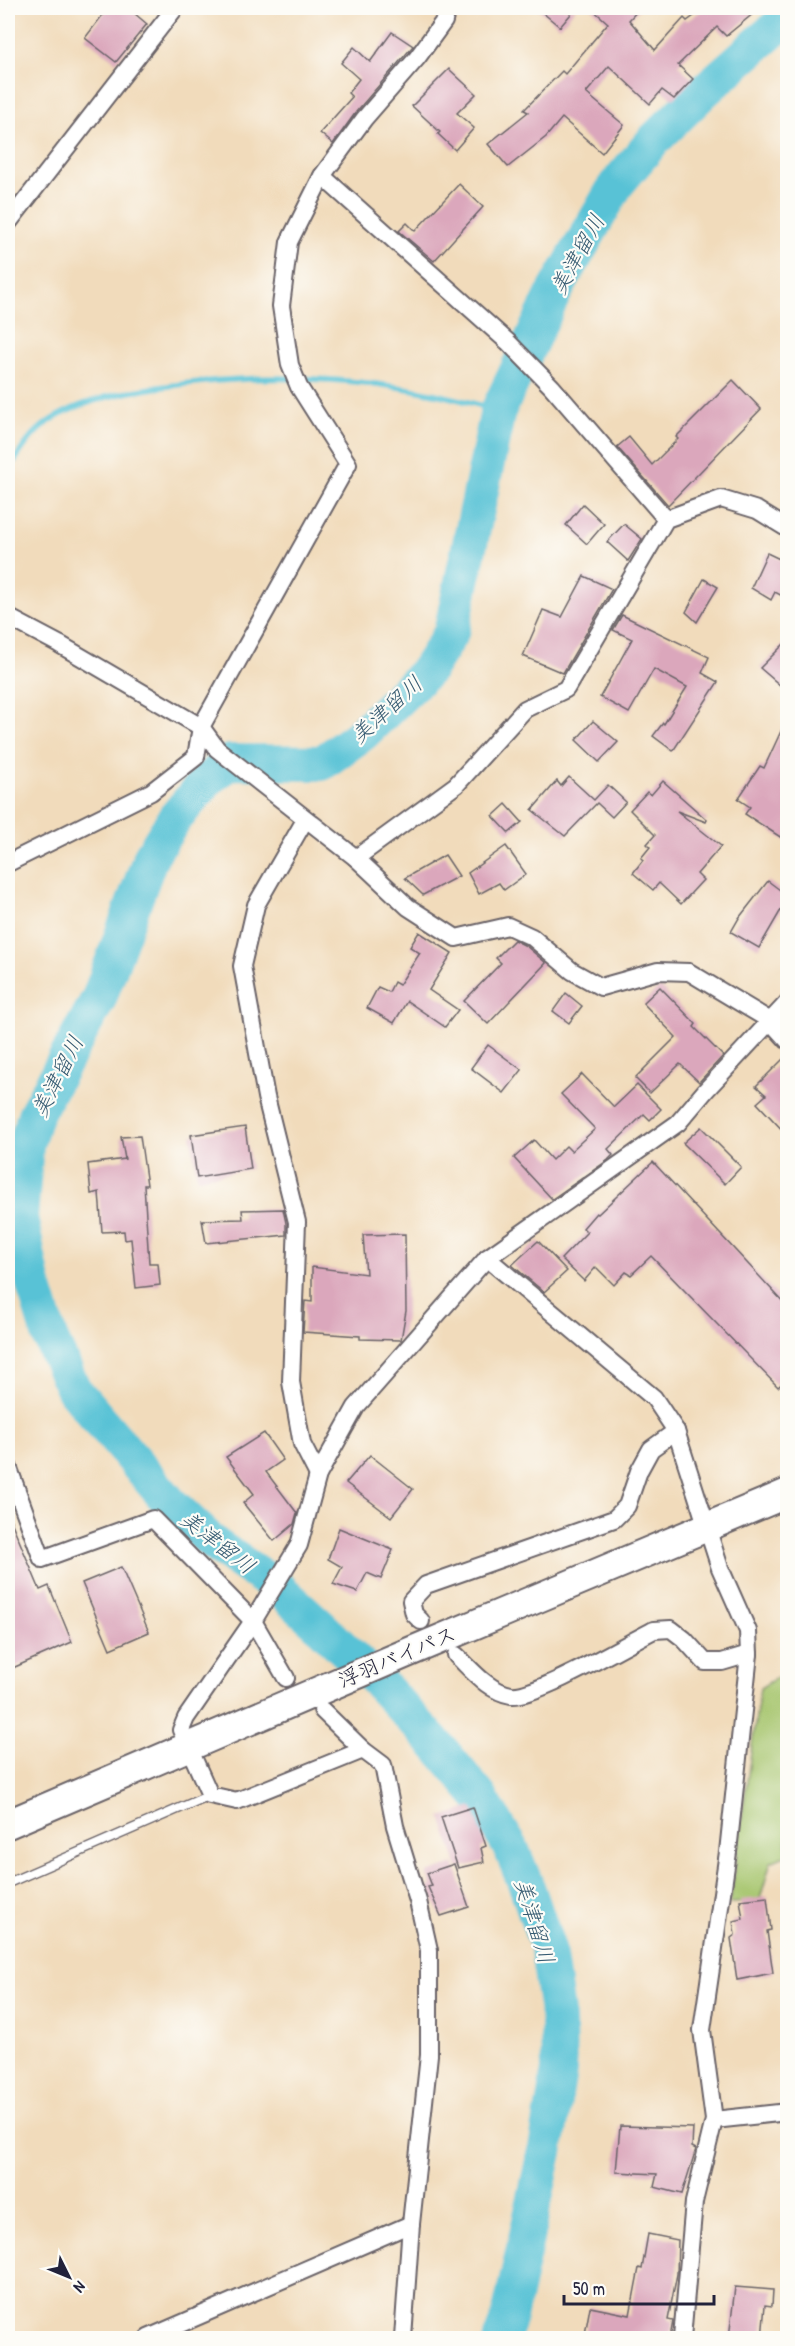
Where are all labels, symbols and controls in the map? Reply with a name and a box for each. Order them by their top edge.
water label: 美津留川 [543,208,611,300]
water label: 美津留川 [343,668,429,750]
water label: 美津留川 [24,1030,90,1122]
water label: 美津留川 [174,1503,262,1581]
street label: 浮羽バイパス [333,1619,460,1694]
water label: 美津留川 [508,1875,562,1967]
north arrow [39,2247,99,2307]
scale bar [564,2268,714,2306]
text: 50 m [573,2276,605,2301]
text: N [69,2277,91,2298]

